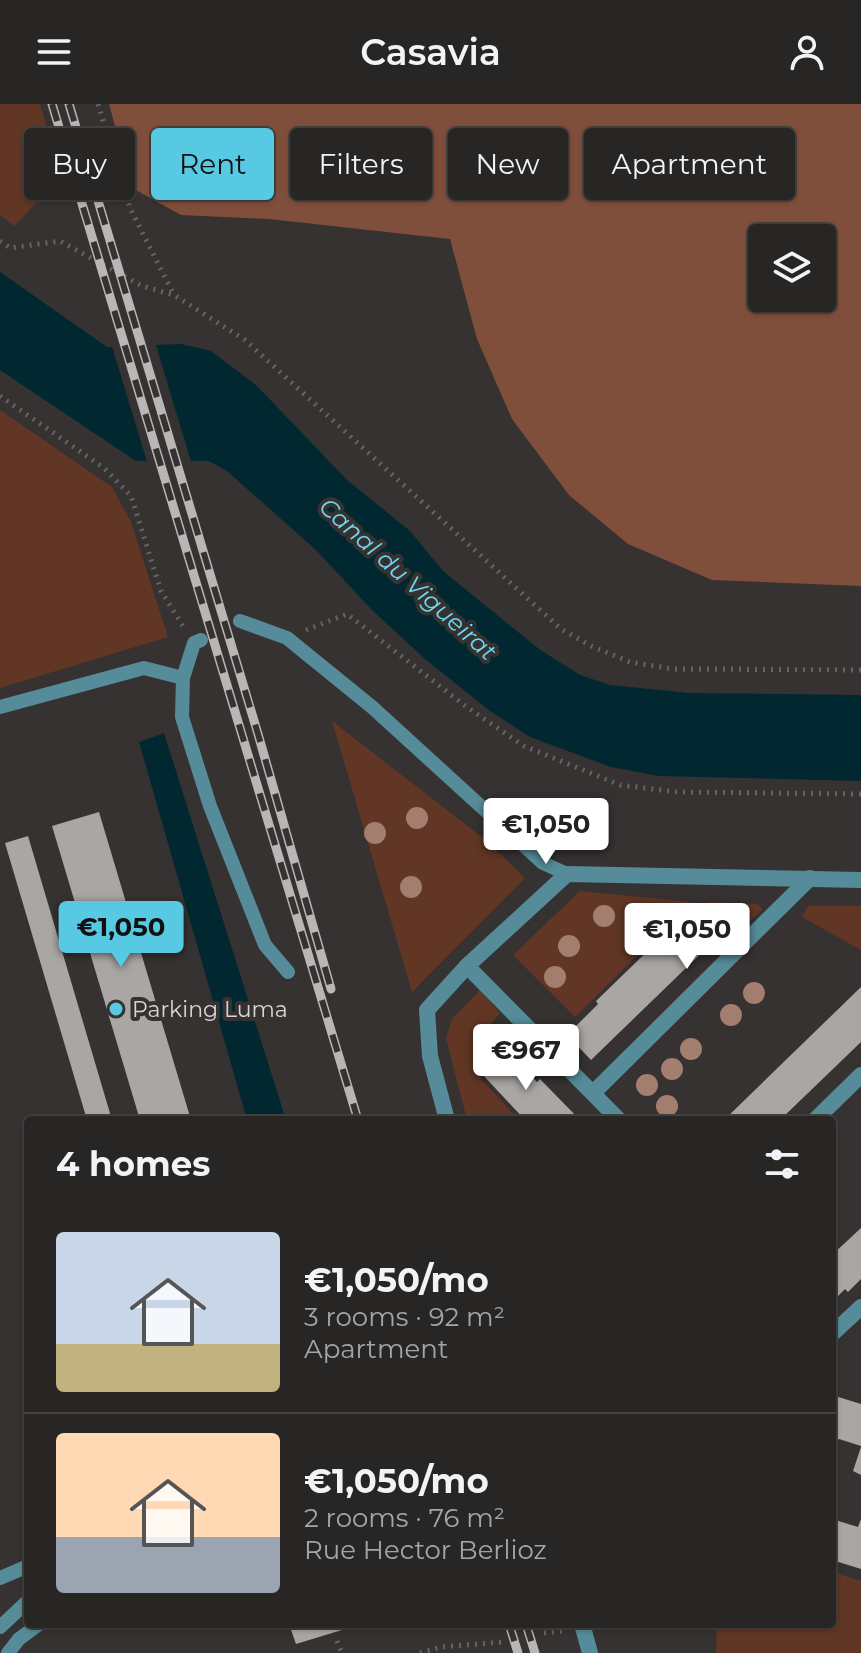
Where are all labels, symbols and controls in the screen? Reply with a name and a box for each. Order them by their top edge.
icon: menu [32,30,76,74]
text: Casavia [360,30,501,74]
icon: person [785,30,829,74]
chip: Buy [24,128,135,200]
chip: Rent [151,128,274,200]
chip: Filters [290,128,432,200]
chip: New [448,128,568,200]
chip: Apartment [584,128,795,200]
map controls [748,224,836,312]
button: layers [748,224,836,312]
water label: Canal du Vigueirat [313,492,503,666]
pin: €1,050 [481,798,611,866]
text: €1,050 [502,808,590,840]
pin: €1,050 [56,901,186,969]
pin: €1,050 [622,903,752,971]
text: €1,050 [77,911,165,943]
text: €1,050 [643,913,731,945]
place label: Parking Luma [132,996,288,1023]
marker: Parking Luma [107,1000,125,1018]
pin: €967 [479,1024,573,1092]
text: €967 [491,1034,561,1066]
icon: filters [760,1142,804,1186]
text: 4 homes [56,1143,210,1185]
text: €1,050/mo [304,1259,489,1301]
icon: home [120,1264,216,1360]
text: 3 rooms · 92 m² [304,1301,505,1333]
text: Apartment [304,1333,448,1365]
text: €1,050/mo [304,1460,489,1502]
icon: home [120,1465,216,1561]
text: 2 rooms · 76 m² [304,1502,505,1534]
text: Rue Hector Berlioz [304,1534,547,1566]

